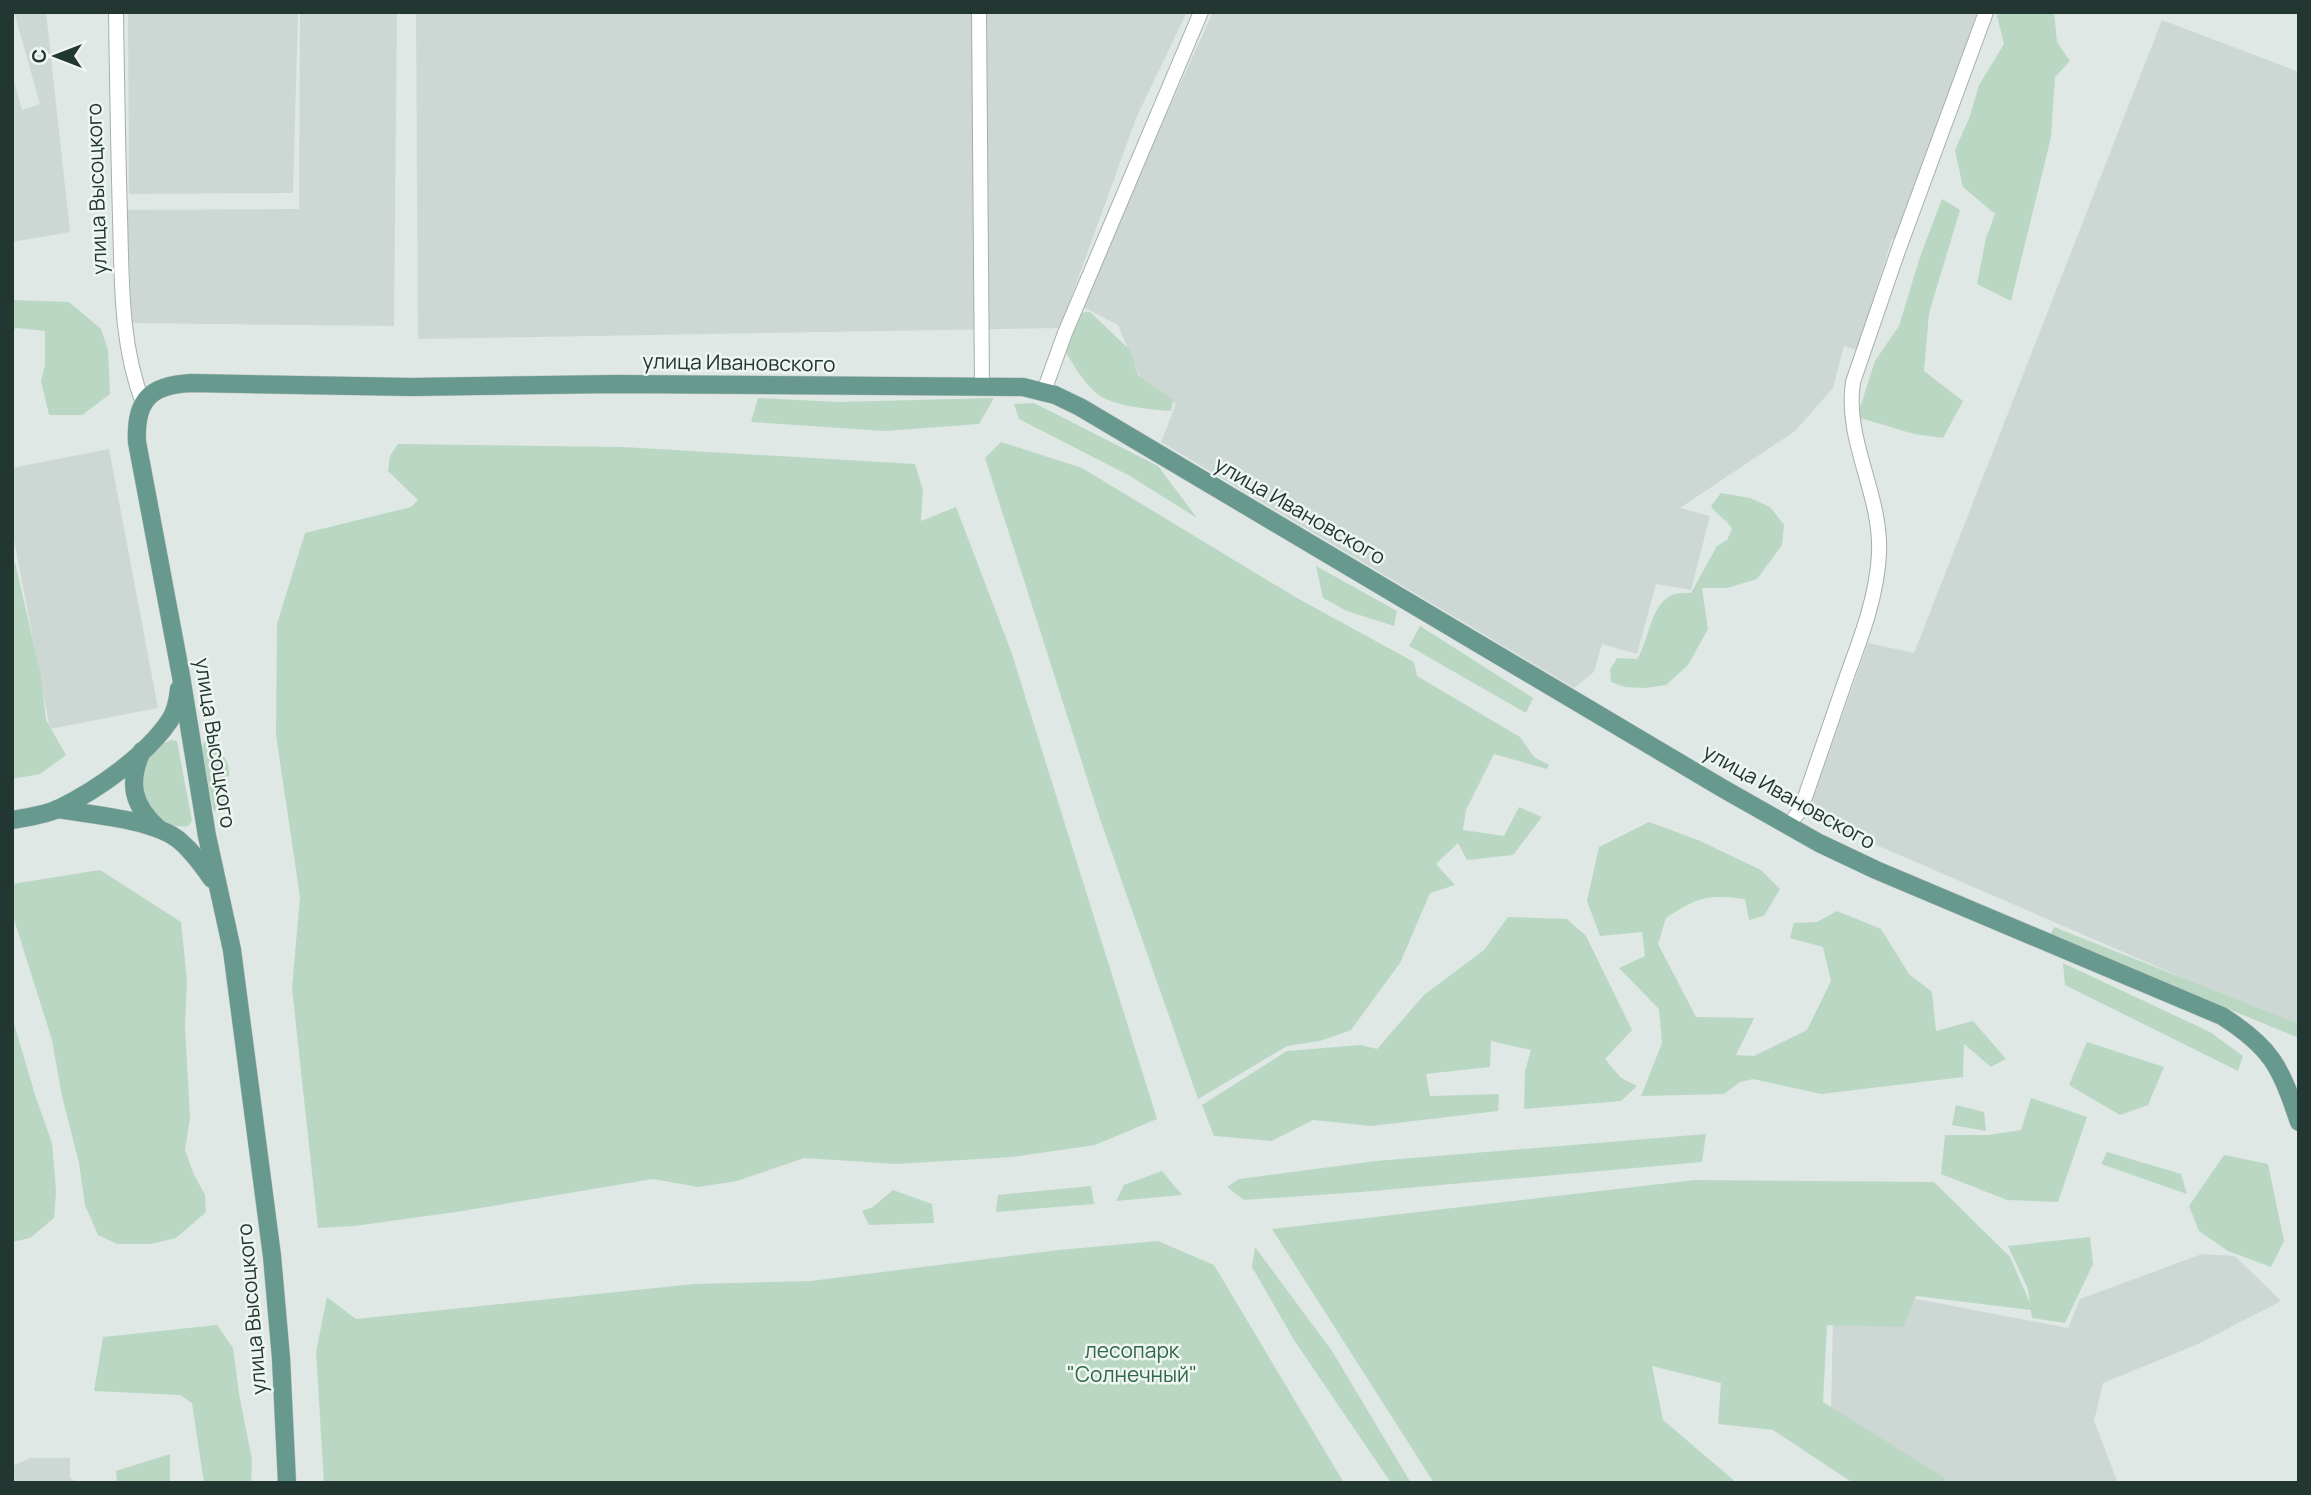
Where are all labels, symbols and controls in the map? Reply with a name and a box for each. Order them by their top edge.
north arrow [21,21,91,91]
text: С [26,49,52,63]
street label: улица Высоцкого [79,103,113,275]
street label: улица Ивановского [642,346,836,378]
street label: улица Ивановского [1210,450,1391,571]
street label: улица Высоцкого [189,656,243,830]
street label: улица Ивановского [1698,737,1881,855]
street label: улица Высоцкого [230,1222,272,1396]
park label: лесопарк "Солнечный" [1067,1336,1197,1388]

